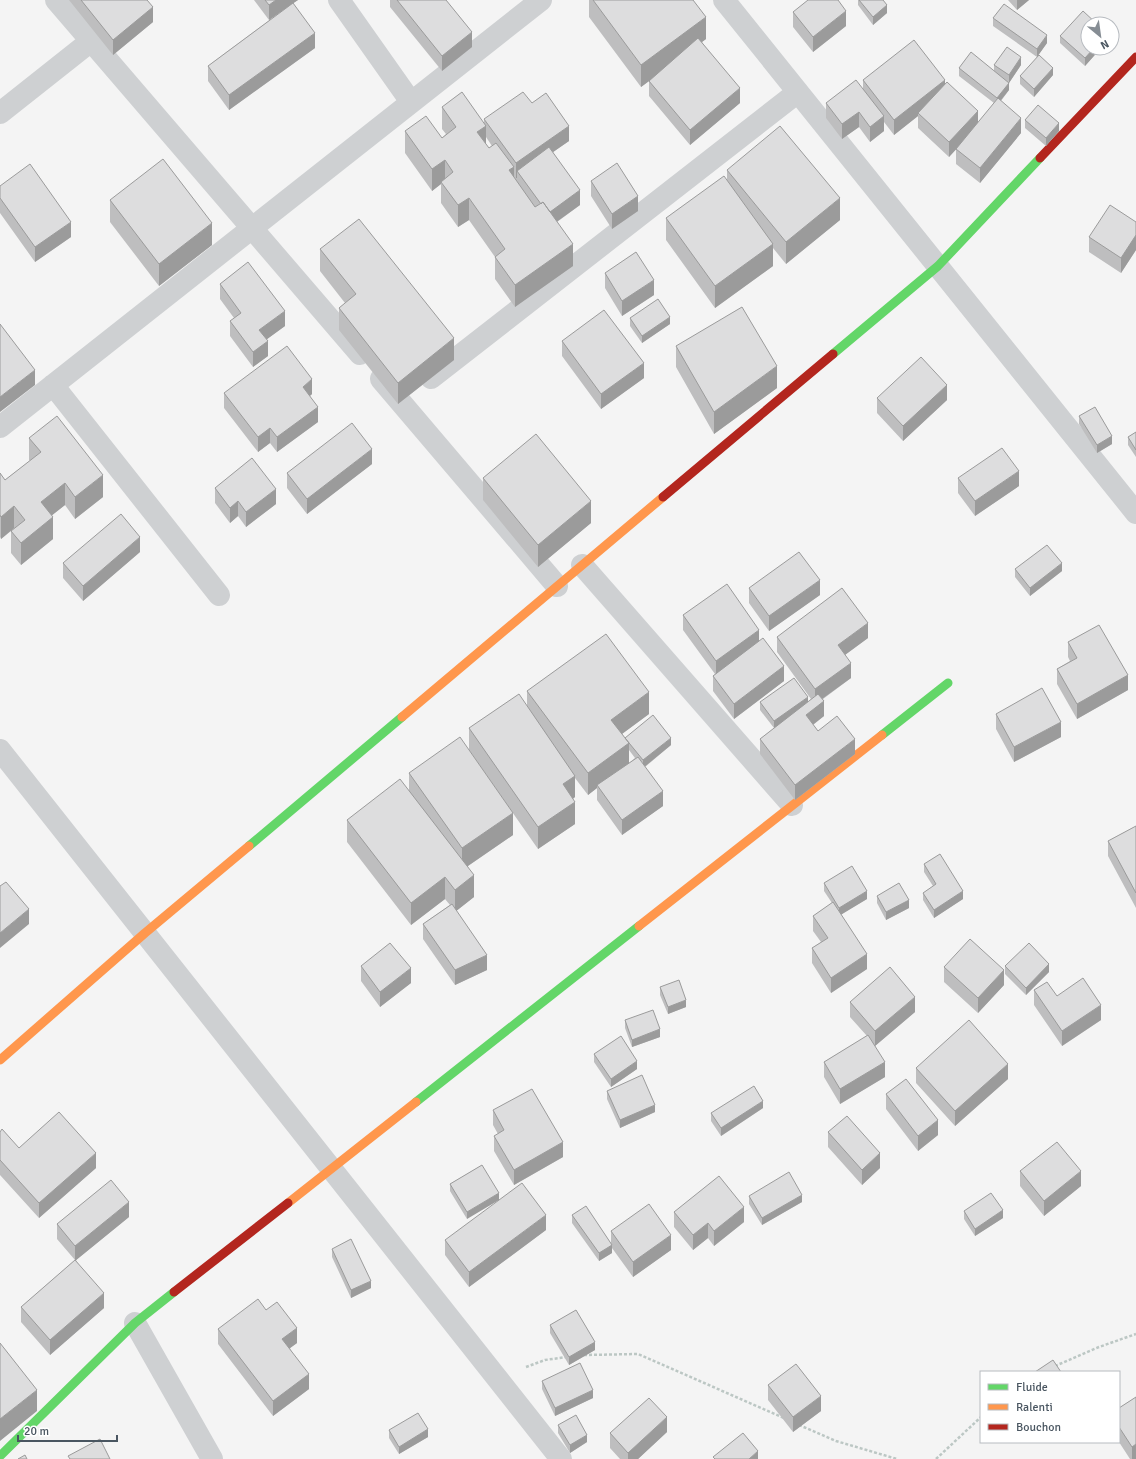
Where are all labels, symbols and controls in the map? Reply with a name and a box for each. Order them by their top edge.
north arrow [1080,16,1120,56]
text: N [1098,37,1111,52]
legend [980,1371,1120,1443]
text: Fluide [1016,1380,1048,1395]
text: Ralenti [1016,1400,1053,1415]
scale bar [18,1417,117,1443]
text: Bouchon [1016,1420,1061,1435]
text: 20 m [24,1424,49,1439]

